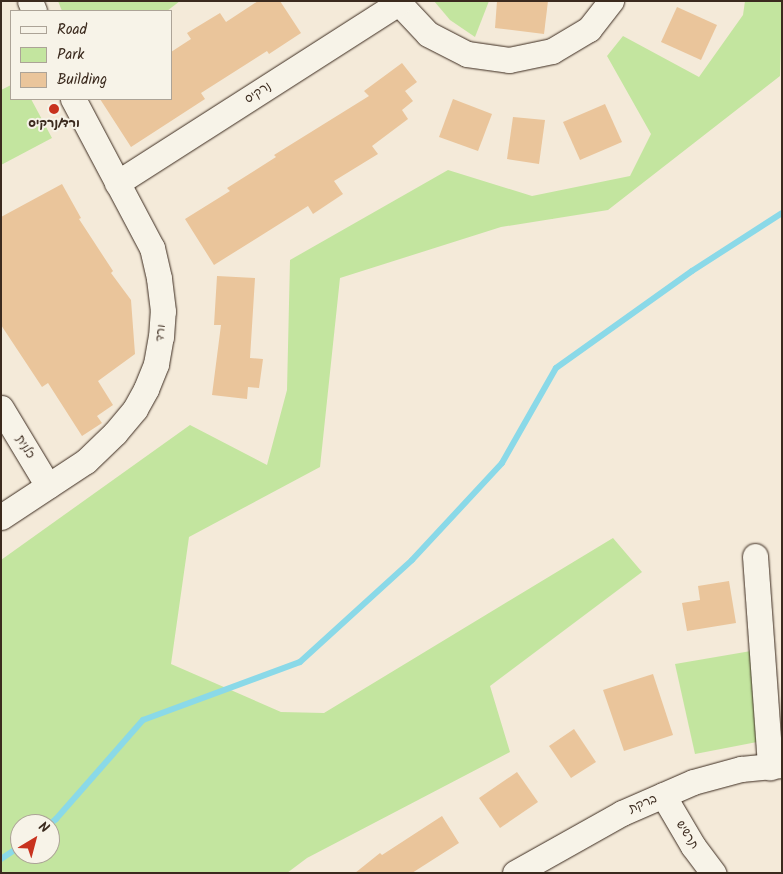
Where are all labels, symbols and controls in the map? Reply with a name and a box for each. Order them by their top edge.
legend [10,10,172,100]
text: Road [57,18,87,42]
text: Park [57,43,84,67]
text: Building [57,68,107,92]
street label: נרקיס [242,79,274,107]
marker: ורד/נרקיס [48,103,60,115]
place label: ורד/נרקיס [28,117,80,131]
street label: ורד [153,324,169,342]
street label: כלנית [12,433,38,461]
street label: ברקת [627,792,659,816]
north arrow [10,814,60,864]
text: N [33,816,54,839]
street label: תרשיש [673,818,701,852]

